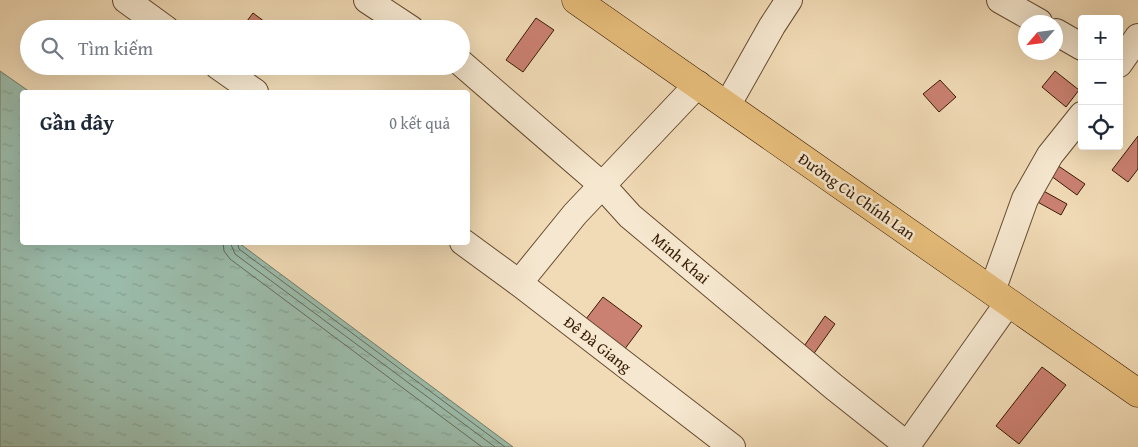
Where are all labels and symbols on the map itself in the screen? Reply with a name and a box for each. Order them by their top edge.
north arrow [1018,15,1063,60]
street label: Đường Cù Chính Lan [794,147,920,245]
street label: Minh Khai [647,226,716,290]
street label: Đê Đà Giang [559,310,637,378]

